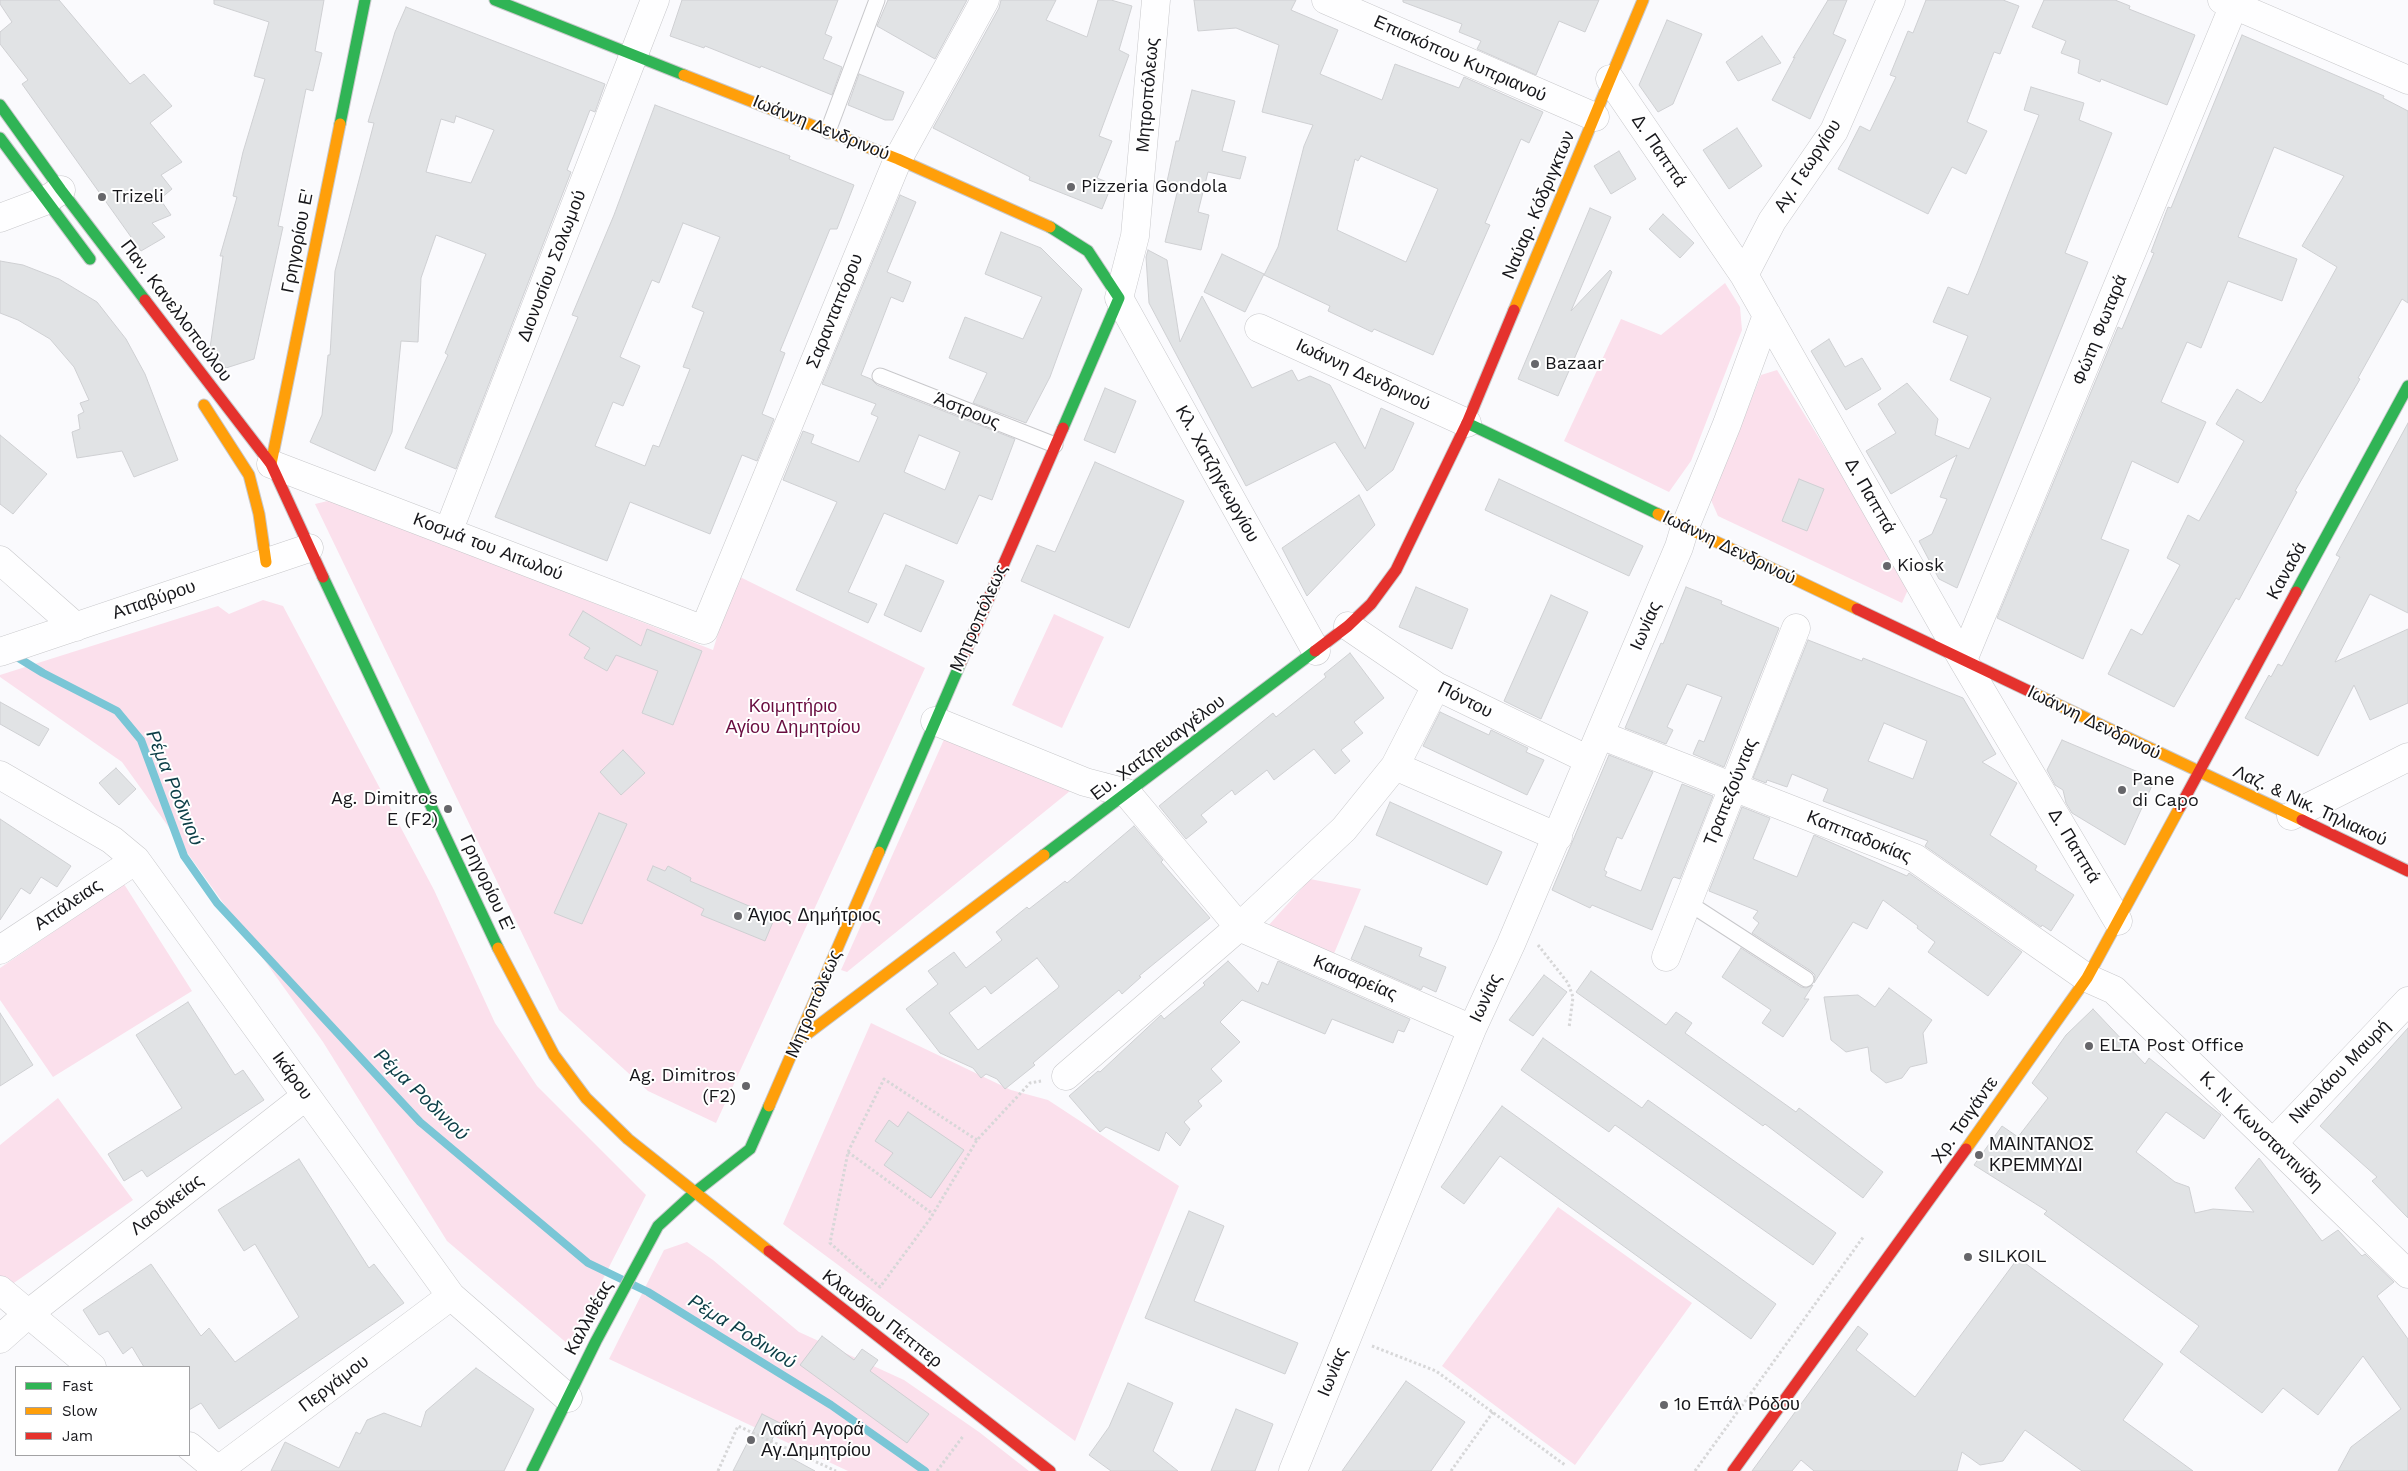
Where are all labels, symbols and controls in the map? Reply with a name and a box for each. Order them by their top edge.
street label: Επισκόπου Κυπριανού [1370,11,1550,107]
street label: Μητροπόλεως [1132,37,1164,153]
street label: Ιωάννη Δενδρινού [749,91,893,165]
street label: Δ. Παππά [1627,110,1691,192]
street label: Αγ. Γεωργίου [1770,115,1846,217]
street label: Ναύαρ. Κόδριγκτων [1498,128,1580,282]
place label: Pizzeria Gondola [1081,176,1227,198]
marker: Pizzeria Gondola [1065,181,1077,193]
place label: Trizeli [112,186,164,208]
street label: Γρηγορίου Ε' [277,187,319,295]
street label: Διονυσίου Σολωμού [513,187,591,345]
marker: Trizeli [96,191,108,203]
street label: Παν. Κανελλοπούλου [116,236,236,386]
street label: Σαρανταπόρου [802,250,868,372]
street label: Φώτη Φωταρά [2068,271,2132,389]
street label: Ιωάννη Δενδρινού [1292,334,1434,416]
place label: Bazaar [1545,353,1604,375]
marker: Bazaar [1529,358,1541,370]
street label: Άστρους [931,388,1003,434]
street label: Κλ. Χατζηγεωργίου [1170,402,1264,546]
street label: Δ. Παππά [1840,455,1900,537]
street label: Ιωάννη Δενδρινού [1659,506,1799,590]
street label: Κοσμά του Αιτωλού [410,508,566,586]
street label: Καναδά [2263,539,2311,603]
place label: Kiosk [1897,555,1944,577]
marker: Kiosk [1881,560,1893,572]
street label: Μητροπόλεως [946,561,1012,675]
street label: Ατταβύρου [110,576,198,624]
street label: Ιωνίας [1626,598,1666,654]
street label: Πόντου [1434,677,1496,723]
street label: Ιωάννη Δενδρινού [2024,681,2164,765]
street label: Ευ. Χατζηευαγγέλου [1087,690,1229,806]
park label: Κοιμητήριο Αγίου Δημητρίου [725,696,861,739]
water label: Ρέμα Ροδινιού [140,727,208,849]
street label: Τραπεζούντας [1700,735,1762,849]
street label: Λαζ. & Νικ. Τηλιακού [2230,761,2390,851]
place label: Pane di Capo [2132,769,2199,812]
marker: Pane di Capo [2116,784,2128,796]
place label: Ag. Dimitros E (F2) [331,788,438,831]
marker: Ag. Dimitros E (F2) [442,803,454,815]
street label: Δ. Παππά [2043,805,2105,887]
street label: Καππαδοκίας [1803,806,1915,868]
street label: Γρηγορίου Ε' [455,832,519,936]
street label: Αττάλειας [30,875,106,935]
place label: Άγιος Δημήτριος [748,905,881,927]
marker: Άγιος Δημήτριος [732,910,744,922]
street label: Μητροπόλεως [782,947,846,1061]
street label: Καισαρείας [1310,951,1400,1005]
street label: Ιωνίας [1465,970,1507,1026]
street label: Νικολάου Μαυρή [2285,1016,2395,1128]
place label: ELTA Post Office [2099,1035,2244,1057]
marker: ELTA Post Office [2083,1040,2095,1052]
water label: Ρέμα Ροδινιού [369,1044,473,1146]
street label: Ικάρου [267,1048,317,1104]
place label: Ag. Dimitros (F2) [629,1065,736,1108]
street label: Κ. Ν. Κωνσταντινίδη [2195,1068,2327,1196]
street label: Χρ. Τσιγάντε [1927,1073,2003,1167]
marker: Ag. Dimitros (F2) [740,1080,752,1092]
place label: ΜΑΙΝΤΑΝΟΣ ΚΡΕΜΜΥΔΙ [1989,1134,2094,1176]
marker: ΜΑΙΝΤΑΝΟΣ ΚΡΕΜΜΥΔΙ [1973,1149,1985,1161]
street label: Λαοδικείας [126,1170,208,1240]
place label: SILKOIL [1978,1246,2046,1268]
marker: SILKOIL [1962,1251,1974,1263]
street label: Κλαυδίου Πέππερ [818,1265,946,1373]
street label: Καλλιθέας [560,1277,618,1359]
water label: Ρέμα Ροδινιού [684,1290,800,1374]
street label: Ιωνίας [1313,1344,1353,1400]
street label: Περγάμου [295,1351,373,1417]
legend [15,1366,190,1456]
text: Fast [62,1377,93,1395]
place label: 1ο Επάλ Ρόδου [1674,1394,1800,1416]
marker: 1ο Επάλ Ρόδου [1658,1399,1670,1411]
text: Slow [62,1402,98,1420]
place label: Λαΐκή Αγορά Αγ.Δημητρίου [761,1419,871,1462]
text: Jam [62,1427,93,1445]
marker: Λαΐκή Αγορά Αγ.Δημητρίου [745,1434,757,1446]

